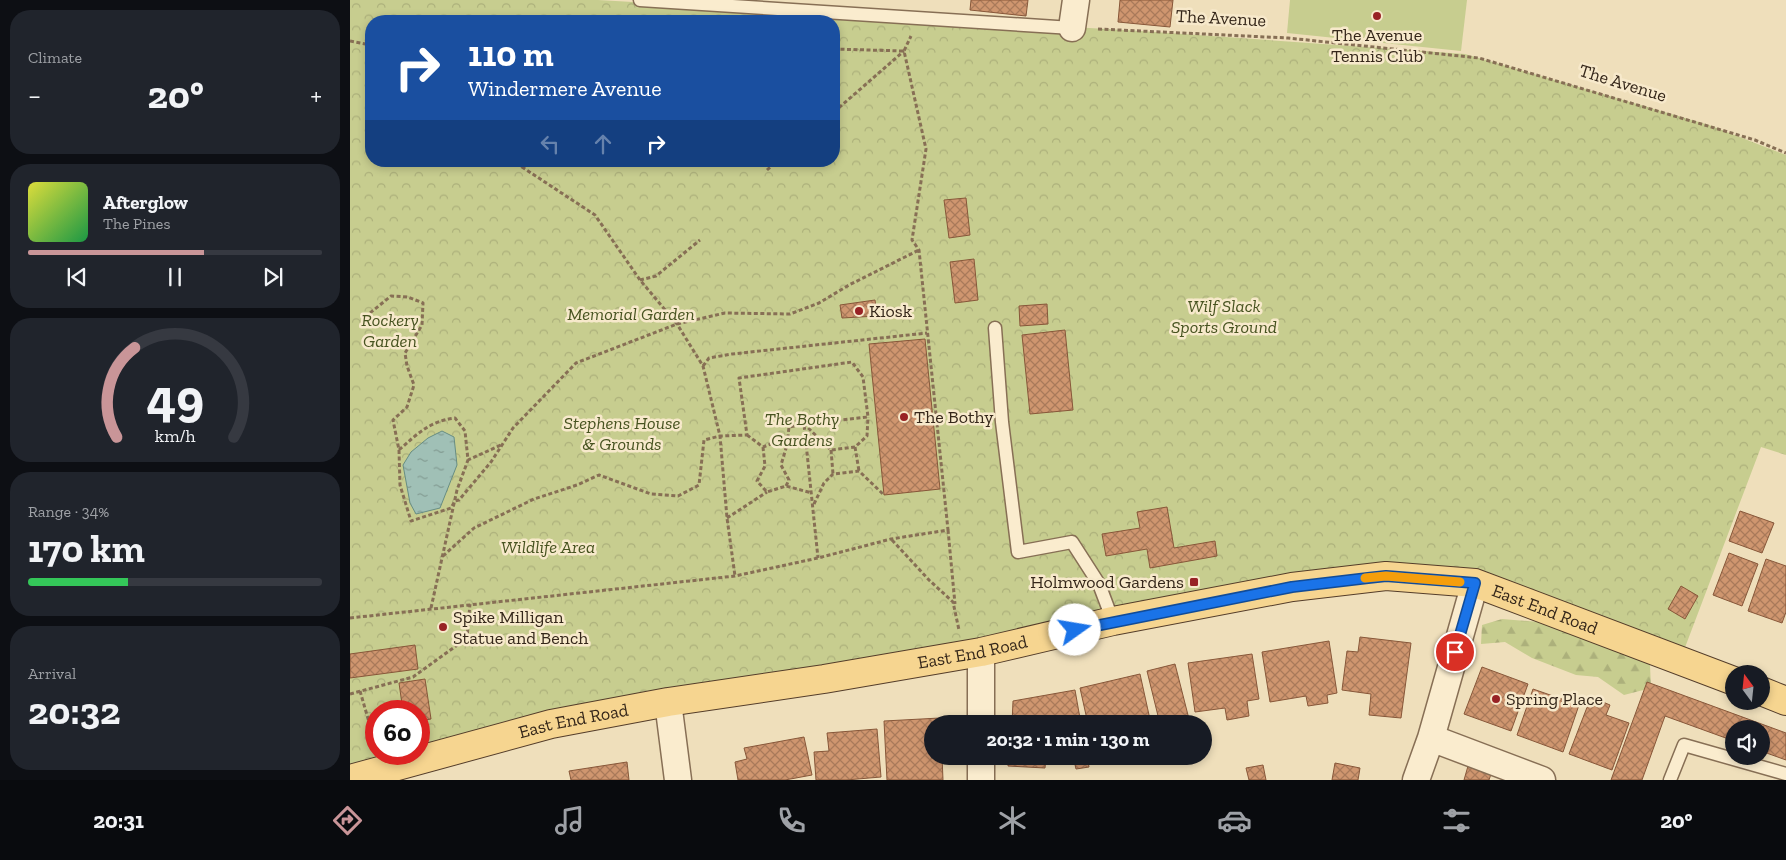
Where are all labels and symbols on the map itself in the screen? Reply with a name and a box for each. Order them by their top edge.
street label: The Avenue [1175,5,1267,31]
marker: The Avenue Tennis Club [1371,10,1383,22]
place label: The Avenue Tennis Club [1331,24,1423,67]
street label: The Avenue [1577,59,1669,107]
park label: Wilf Slack Sports Ground [1171,295,1277,338]
place label: Kiosk [869,300,913,322]
park label: Memorial Garden [567,303,695,325]
marker: Kiosk [853,305,865,317]
park label: Rockery Garden [361,309,419,352]
place label: The Bothy [914,406,994,428]
park label: The Bothy Gardens [765,408,839,451]
marker: The Bothy [898,411,910,423]
park label: Stephens House & Grounds [564,412,681,455]
park label: Wildlife Area [501,536,595,558]
place label: Holmwood Gardens [1030,571,1184,593]
marker: Holmwood Gardens [1188,576,1200,588]
street label: East End Road [1489,579,1601,640]
position arrow [1048,603,1100,655]
place label: Spike Milligan Statue and Bench [453,606,588,649]
marker: Spike Milligan Statue and Bench [437,621,449,633]
street label: East End Road [916,630,1030,674]
pin [1434,631,1476,673]
north arrow [1725,665,1770,710]
place label: Spring Place [1506,688,1603,710]
marker: Spring Place [1490,693,1502,705]
street label: East End Road [516,699,630,743]
speed limit sign: 60 [365,700,430,765]

